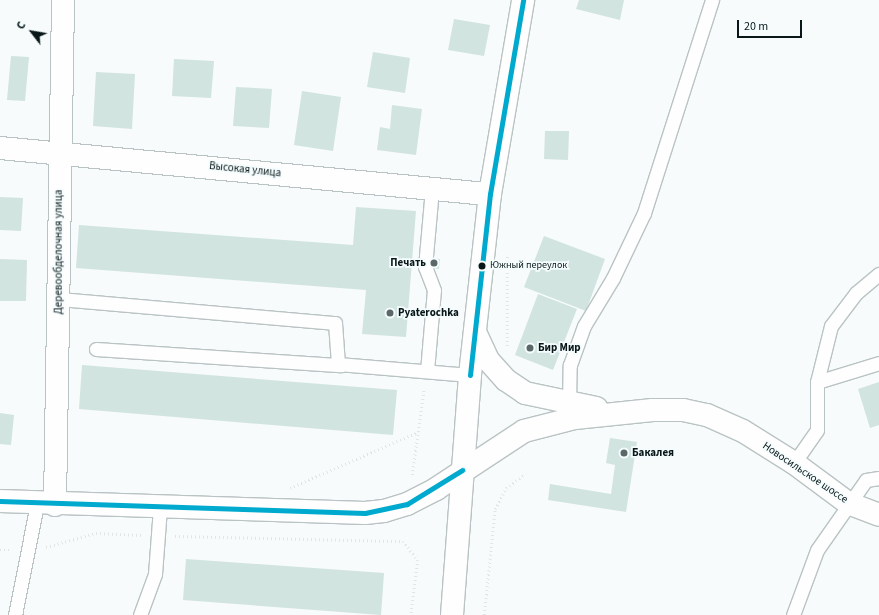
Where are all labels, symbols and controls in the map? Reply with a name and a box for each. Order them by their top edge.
north arrow [12,12,52,52]
scale bar [739,12,804,38]
text: 20 m [744,18,768,35]
text: С [13,19,29,32]
street label: Высокая улица [208,160,282,180]
street label: Деревообделочная улица [52,190,66,314]
place label: Печать [390,256,426,270]
marker: Печать [429,258,439,268]
place label: Южный переулок [490,260,567,272]
marker: Южный переулок [477,261,487,271]
place label: Pyaterochka [398,306,459,320]
marker: Pyaterochka [385,308,395,318]
place label: Бир Мир [538,341,581,355]
marker: Бир Мир [525,343,535,353]
street label: Новосильское шоссе [760,439,850,507]
place label: Бакалея [632,446,674,460]
marker: Бакалея [619,448,629,458]

